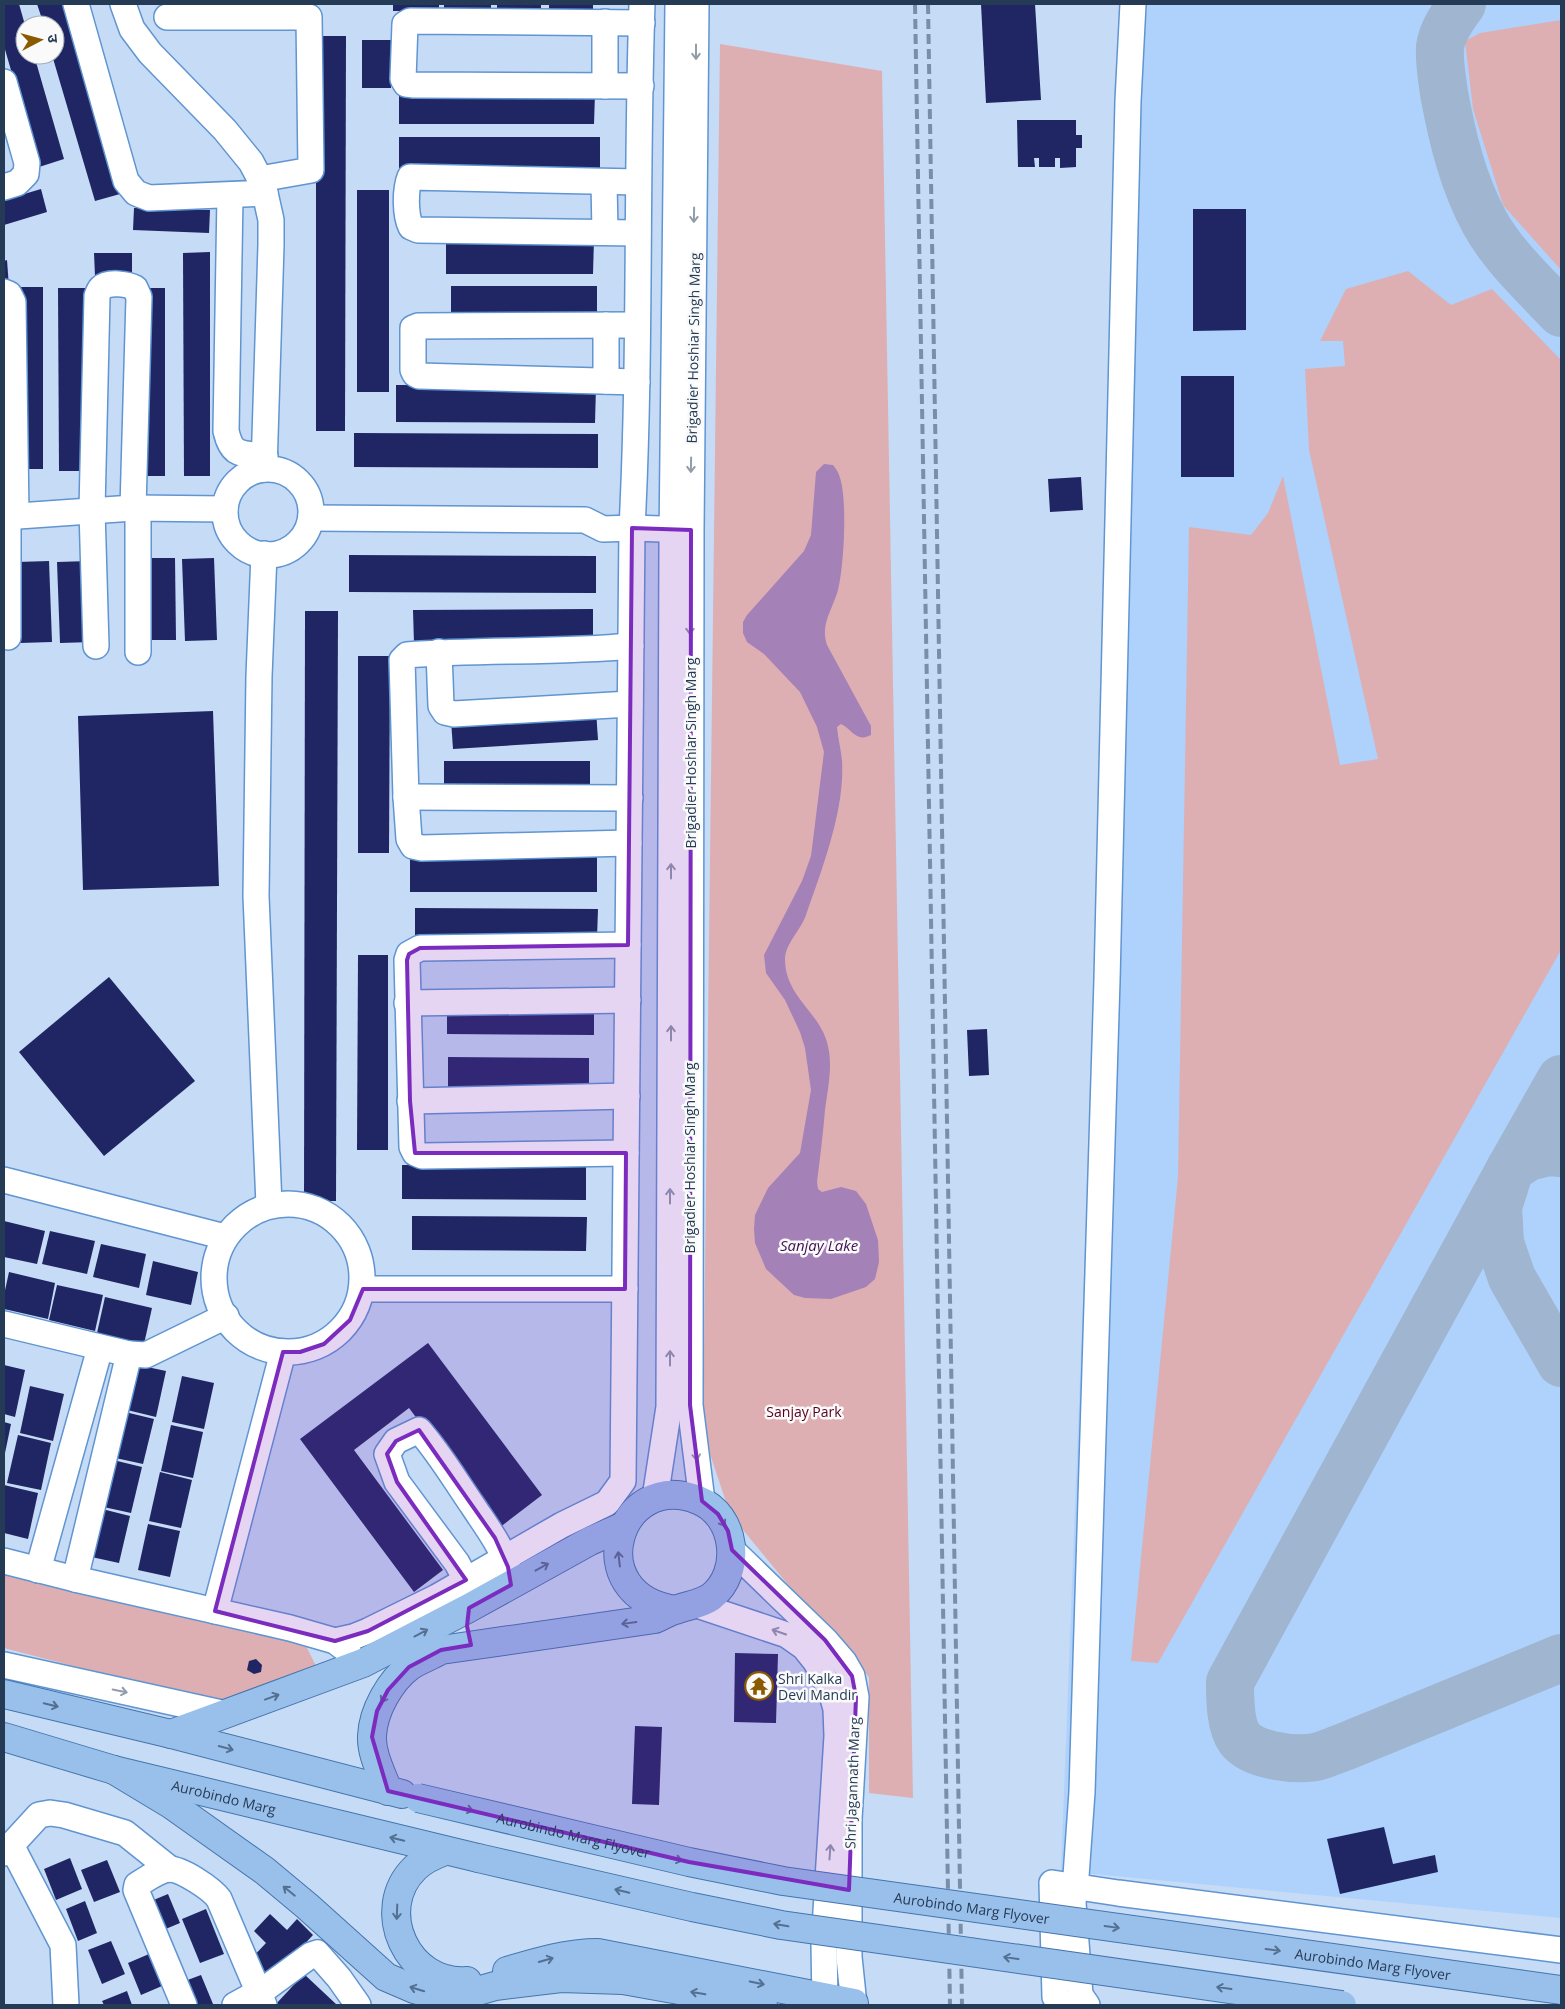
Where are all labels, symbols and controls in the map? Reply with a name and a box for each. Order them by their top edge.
north arrow [15,15,65,65]
text: उ [44,34,63,44]
one-way arrow [691,44,701,60]
one-way arrow [689,206,699,223]
street label: Brigadier Hoshiar Singh Marg [682,252,704,444]
one-way arrow [686,456,696,473]
one-way arrow [685,619,695,635]
street label: Brigadier Hoshiar Singh Marg [681,657,700,849]
one-way arrow [666,863,676,880]
one-way arrow [666,1026,676,1042]
street label: Brigadier Hoshiar Singh Marg [680,1062,699,1254]
one-way arrow [665,1188,675,1204]
water label: Sanjay Lake [780,1235,859,1255]
one-way arrow [665,1351,675,1367]
park label: Sanjay Park [766,1402,842,1421]
one-way arrow [691,1445,701,1461]
one-way arrow [716,1513,726,1527]
one-way arrow [614,1551,624,1567]
one-way arrow [535,1562,549,1572]
one-way arrow [622,1618,638,1628]
one-way arrow [771,1627,787,1637]
one-way arrow [413,1628,428,1637]
place label: Shri Kalka Devi Mandir [778,1669,857,1704]
temple icon: Shri Kalka Devi Mandir [744,1671,774,1701]
one-way arrow [111,1686,127,1696]
one-way arrow [380,1688,389,1703]
one-way arrow [264,1692,279,1701]
one-way arrow [43,1701,59,1710]
street label: Shri Jagannath Marg [840,1716,864,1849]
one-way arrow [218,1744,234,1753]
street label: Aurobindo Marg [170,1775,278,1818]
one-way arrow [457,1805,473,1814]
street label: Aurobindo Marg Flyover [495,1807,653,1862]
one-way arrow [390,1834,406,1843]
one-way arrow [825,1844,835,1860]
one-way arrow [667,1855,683,1864]
one-way arrow [283,1886,296,1897]
one-way arrow [615,1886,631,1895]
street label: Aurobindo Marg Flyover [893,1887,1051,1928]
one-way arrow [392,1904,401,1920]
one-way arrow [774,1919,790,1929]
one-way arrow [1104,1922,1120,1932]
street label: Aurobindo Marg Flyover [1294,1943,1452,1984]
one-way arrow [1265,1945,1281,1955]
one-way arrow [1004,1953,1020,1963]
one-way arrow [537,1954,553,1964]
one-way arrow [749,1979,765,1989]
one-way arrow [1216,1983,1232,1993]
one-way arrow [409,1984,425,1994]
one-way arrow [690,1988,706,1998]

